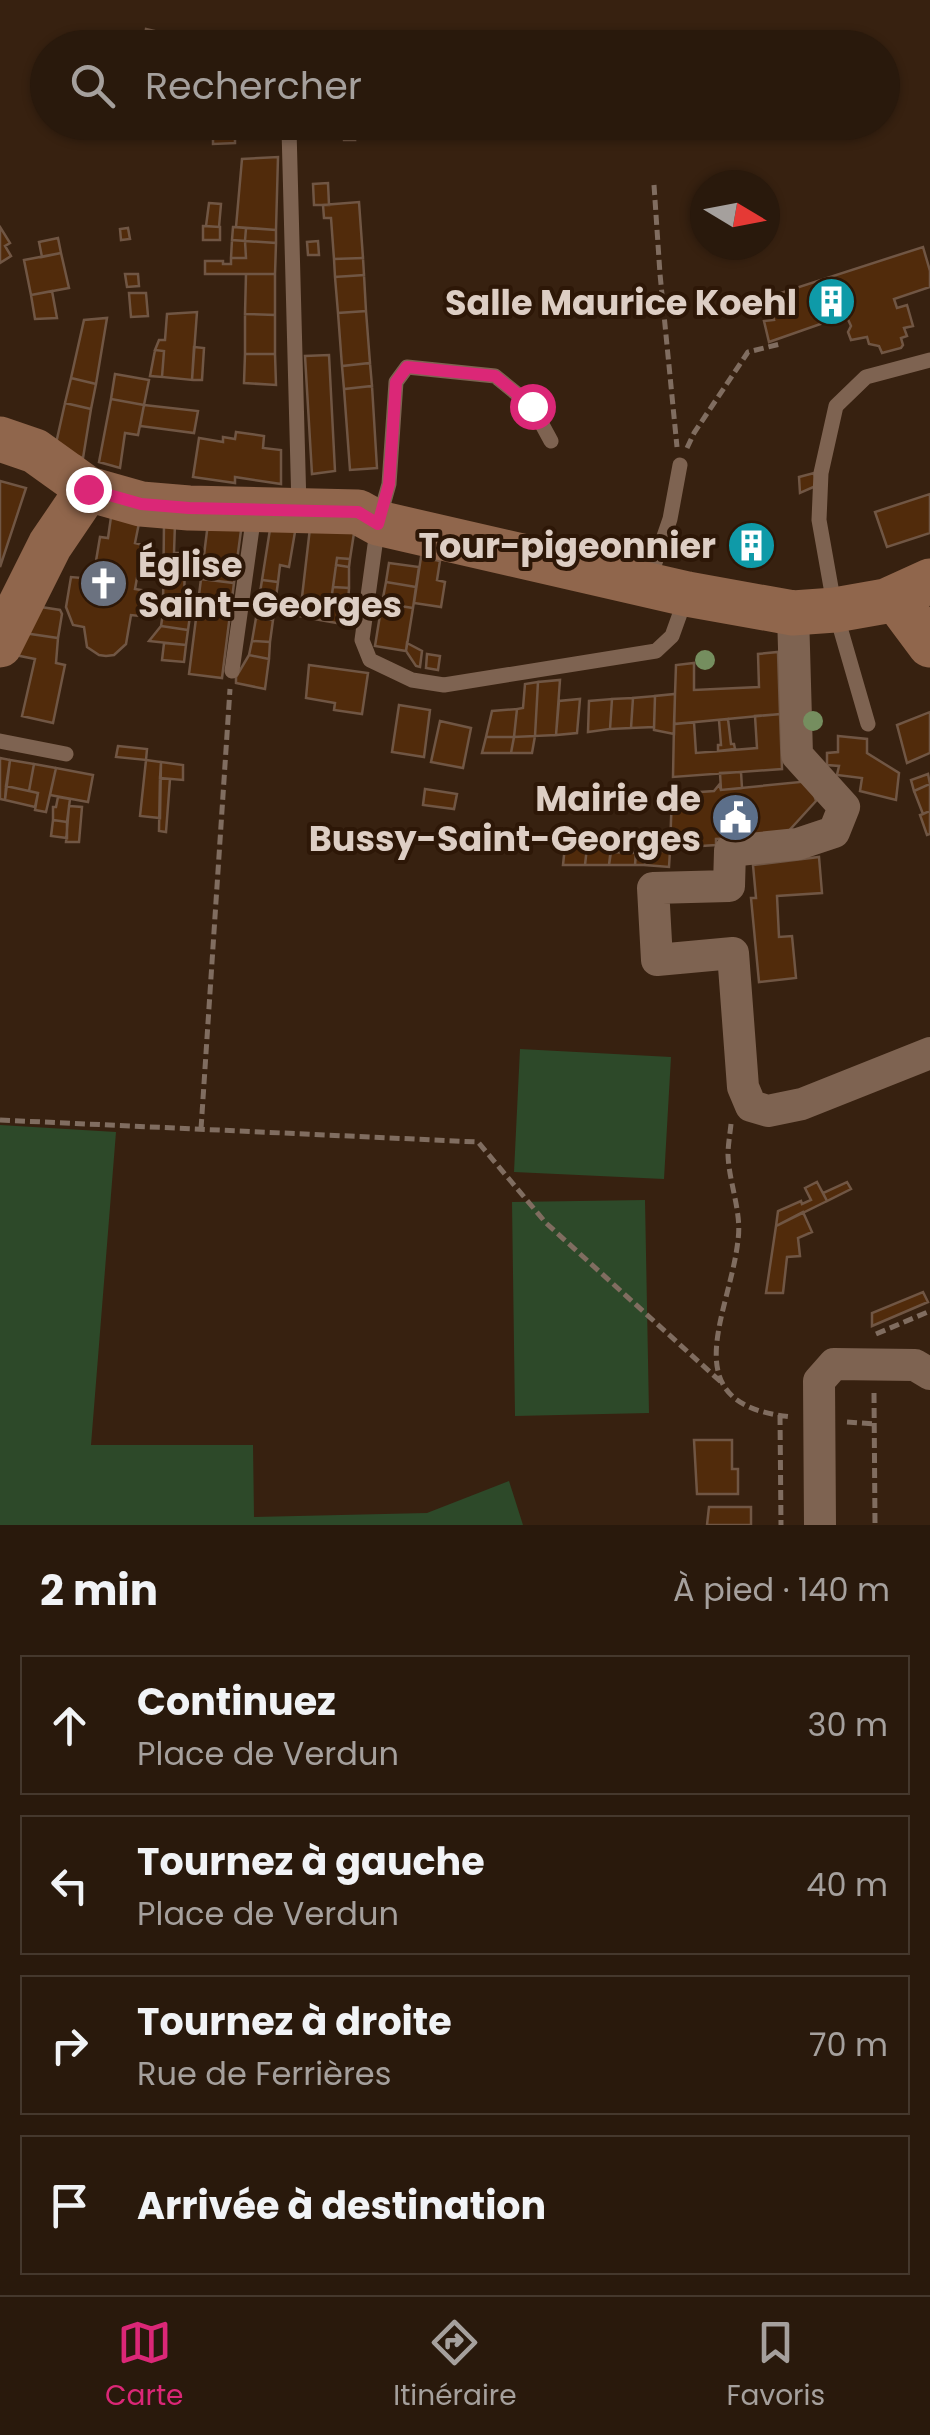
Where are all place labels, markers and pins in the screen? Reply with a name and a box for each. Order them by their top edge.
building icon: Salle Maurice Koehl [806,276,858,328]
place label: Salle Maurice Koehl [445,278,797,327]
building icon: Tour-pigeonnier [725,519,777,571]
place label: Tour-pigeonnier [418,521,716,570]
place label: Église Saint-Georges [138,540,402,629]
church icon: Église Saint-Georges [77,558,129,610]
place label: Mairie de Bussy-Saint-Georges [309,774,701,863]
public building icon: Mairie de Bussy-Saint-Georges [710,792,762,844]

